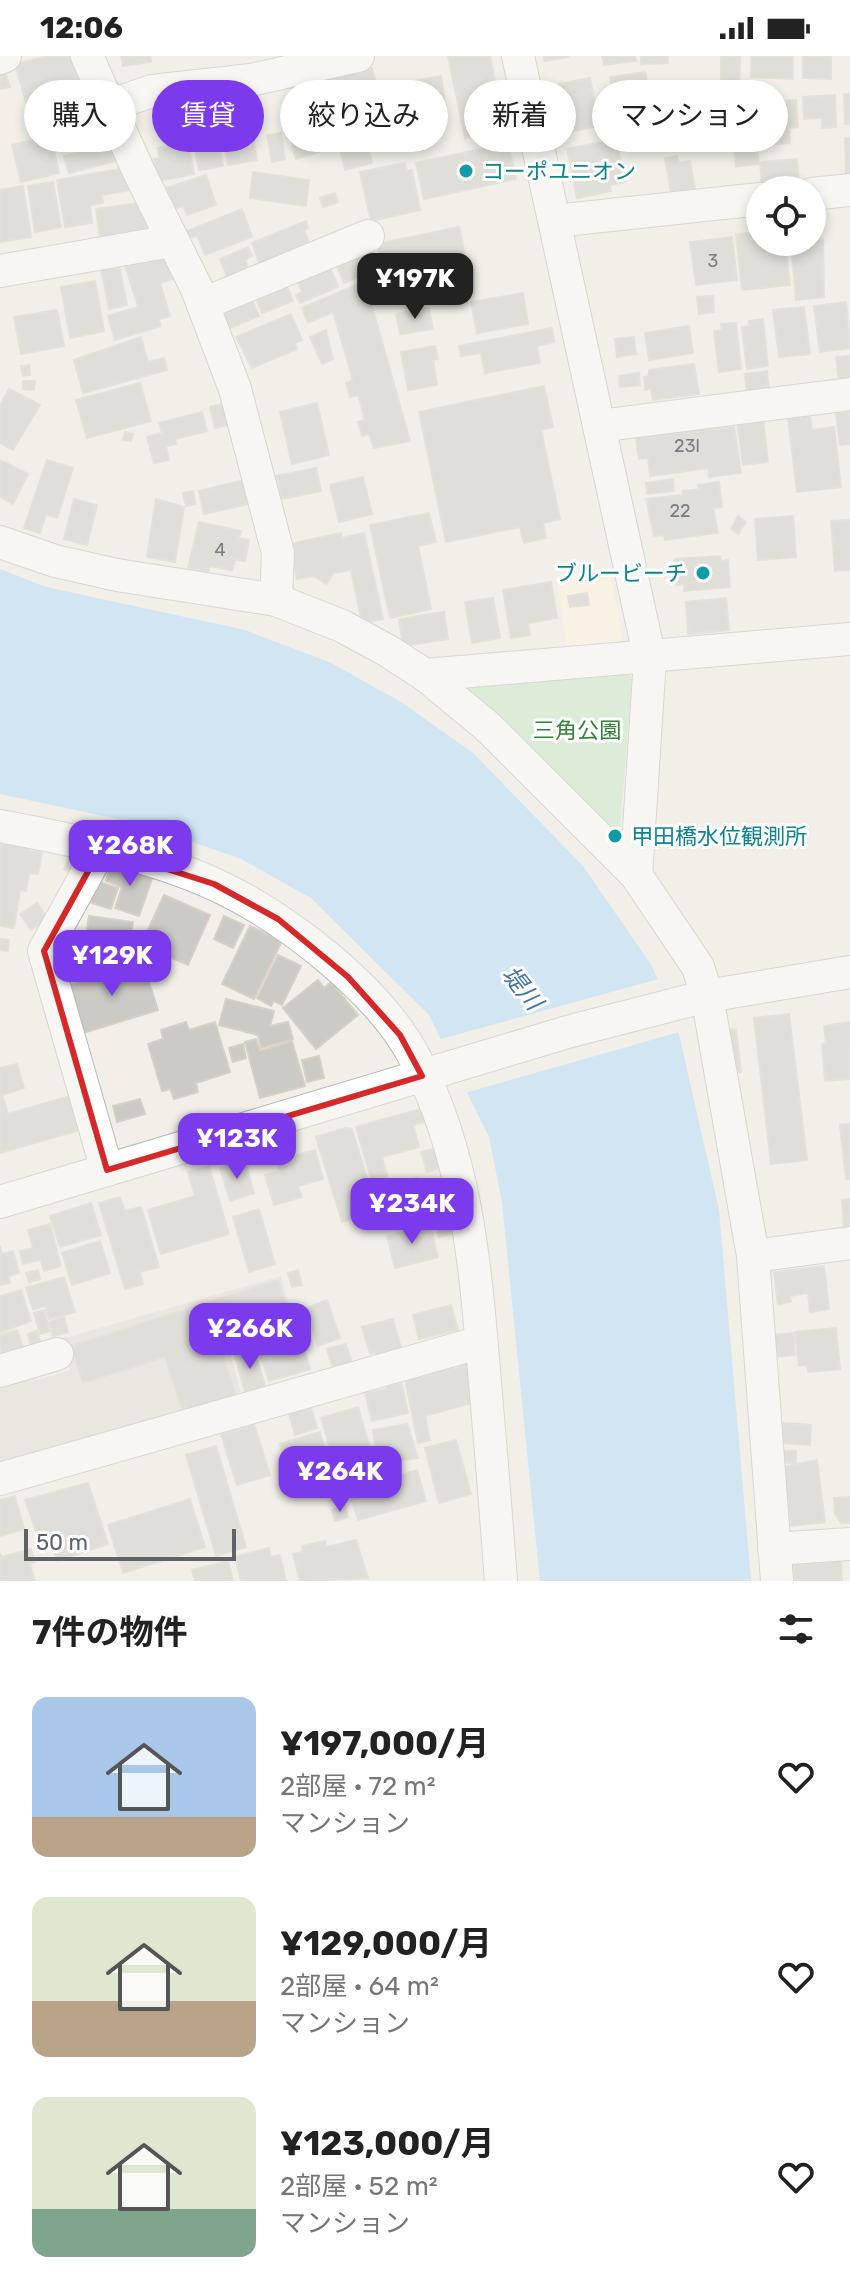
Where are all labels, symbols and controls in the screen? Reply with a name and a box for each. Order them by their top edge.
text: 12:06 [40,10,123,46]
chip: 購入 [24,80,136,152]
chip: 賃貸 [152,80,264,152]
chip: 絞り込み [280,80,448,152]
chip: 新着 [464,80,576,152]
chip: マンション [592,80,788,152]
place label: コーポユニオン [482,158,636,185]
marker: コーポユニオン [457,162,475,180]
map controls [746,176,826,256]
button: locate [746,176,826,256]
house number: 3 [708,250,718,272]
pin: ¥197K [359,253,471,321]
text: ¥197K [375,263,455,294]
house number: 23l [674,435,700,457]
house number: 22 [669,500,691,522]
house number: 4 [214,539,226,561]
place label: ブルービーチ [555,560,687,587]
marker: ブルービーチ [694,564,712,582]
park label: 三角公園 [533,717,621,744]
pin: ¥268K [74,820,186,888]
place label: 甲田橋水位観測所 [631,823,807,850]
marker: 甲田橋水位観測所 [606,827,624,845]
text: ¥268K [87,830,173,861]
pin: ¥129K [56,930,168,998]
text: ¥129K [71,940,153,971]
water label: 堤川 [496,961,550,1018]
pin: ¥123K [181,1113,293,1181]
text: ¥123K [196,1123,278,1154]
pin: ¥234K [356,1178,468,1246]
text: ¥234K [369,1188,455,1219]
pin: ¥266K [194,1303,306,1371]
text: ¥266K [207,1313,293,1344]
pin: ¥264K [284,1446,396,1514]
text: ¥264K [297,1456,383,1487]
scale bar [24,1525,236,1561]
text: 50 m [36,1529,88,1556]
icon: filters [774,1607,818,1651]
text: 7件の物件 [32,1612,187,1653]
text: ¥197,000/月 [280,1723,490,1764]
icon: home [96,1729,192,1825]
icon: heart [774,1755,818,1799]
text: 2部屋 · 72 m² [280,1771,436,1802]
text: マンション [280,1808,410,1839]
text: ¥129,000/月 [280,1923,492,1964]
icon: home [96,1929,192,2025]
icon: heart [774,1955,818,1999]
text: 2部屋 · 64 m² [280,1971,439,2002]
text: マンション [280,2008,410,2039]
text: ¥123,000/月 [280,2123,495,2164]
icon: home [96,2129,192,2225]
icon: heart [774,2155,818,2199]
text: 2部屋 · 52 m² [280,2171,438,2202]
text: マンション [280,2208,410,2239]

